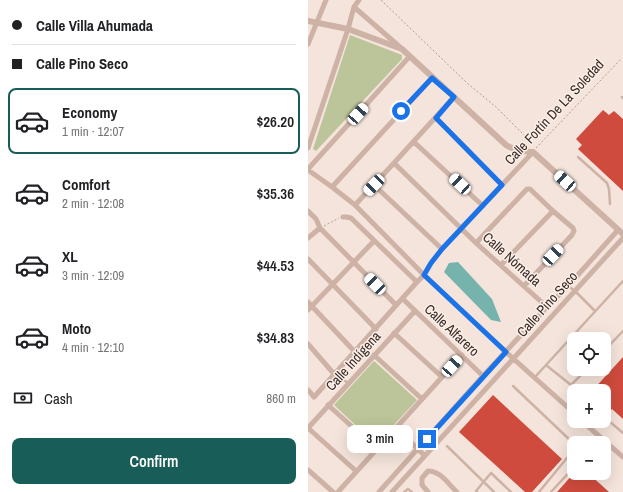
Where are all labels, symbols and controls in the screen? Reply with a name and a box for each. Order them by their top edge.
text: Calle Villa Ahumada [36,15,153,36]
text: Calle Pino Seco [36,53,128,74]
street label: Calle Fortín De La Soledad [500,55,608,169]
car [346,101,370,127]
text: Economy [62,102,117,123]
route start [392,102,410,120]
icon: car [14,103,50,139]
text: $26.20 [256,111,294,132]
text: 1 min · 12:07 [62,123,124,140]
car [552,169,578,193]
car [447,171,473,197]
car [361,172,387,198]
text: Comfort [62,174,110,195]
icon: car [14,175,50,211]
text: $35.36 [256,183,294,204]
text: 2 min · 12:08 [62,195,124,212]
street label: Calle Nómada [479,228,546,290]
car [540,242,566,268]
text: XL [62,246,78,267]
icon: car [14,247,50,283]
text: $44.53 [256,255,294,276]
text: 3 min · 12:09 [62,267,124,284]
street label: Calle Pino Seco [513,267,581,341]
car [362,271,388,297]
street label: Calle Alfarero [421,300,483,360]
text: Moto [62,318,91,339]
icon: car [14,319,50,355]
text: $34.83 [256,327,294,348]
street label: Calle Indígena [322,327,385,395]
map controls [567,332,611,480]
button: locate [567,332,611,376]
text: 4 min · 12:10 [62,339,124,356]
car [440,353,464,379]
button: + [567,384,611,428]
icon: cash [12,387,34,409]
text: Cash [44,388,73,409]
text: 860 m [266,390,296,407]
callout: 3 min [347,425,413,453]
text: 3 min [366,430,394,447]
route end [418,430,436,448]
button: − [567,436,611,480]
button: Confirm [12,438,296,484]

